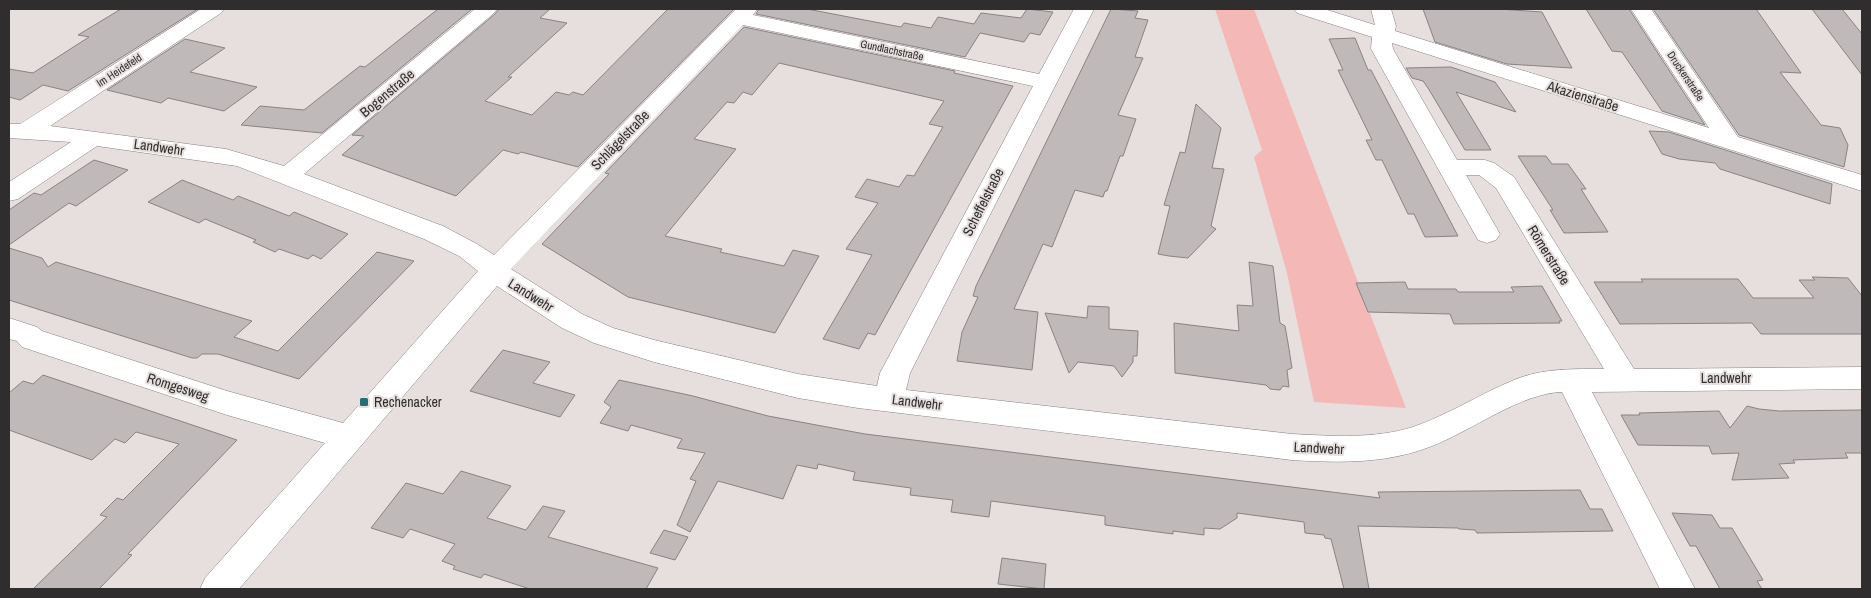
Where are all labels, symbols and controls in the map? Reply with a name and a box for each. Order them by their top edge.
street label: Gundlachstraße [859,36,925,64]
street label: Druckerstraße [1664,48,1708,104]
street label: Im Heidefeld [94,50,144,90]
street label: Bogenstraße [356,65,418,121]
street label: Akazienstraße [1544,76,1621,115]
street label: Schlägelstraße [587,106,653,174]
street label: Landwehr [133,135,185,159]
street label: Scheffelstraße [958,165,1008,239]
street label: Römerstraße [1524,222,1574,288]
street label: Landwehr [505,274,557,316]
street label: Romgesweg [145,369,212,406]
street label: Landwehr [1701,369,1751,387]
street label: Landwehr [891,390,943,414]
place label: Rechenacker [374,393,442,411]
marker: Rechenacker [358,396,370,408]
street label: Landwehr [1293,438,1345,458]

